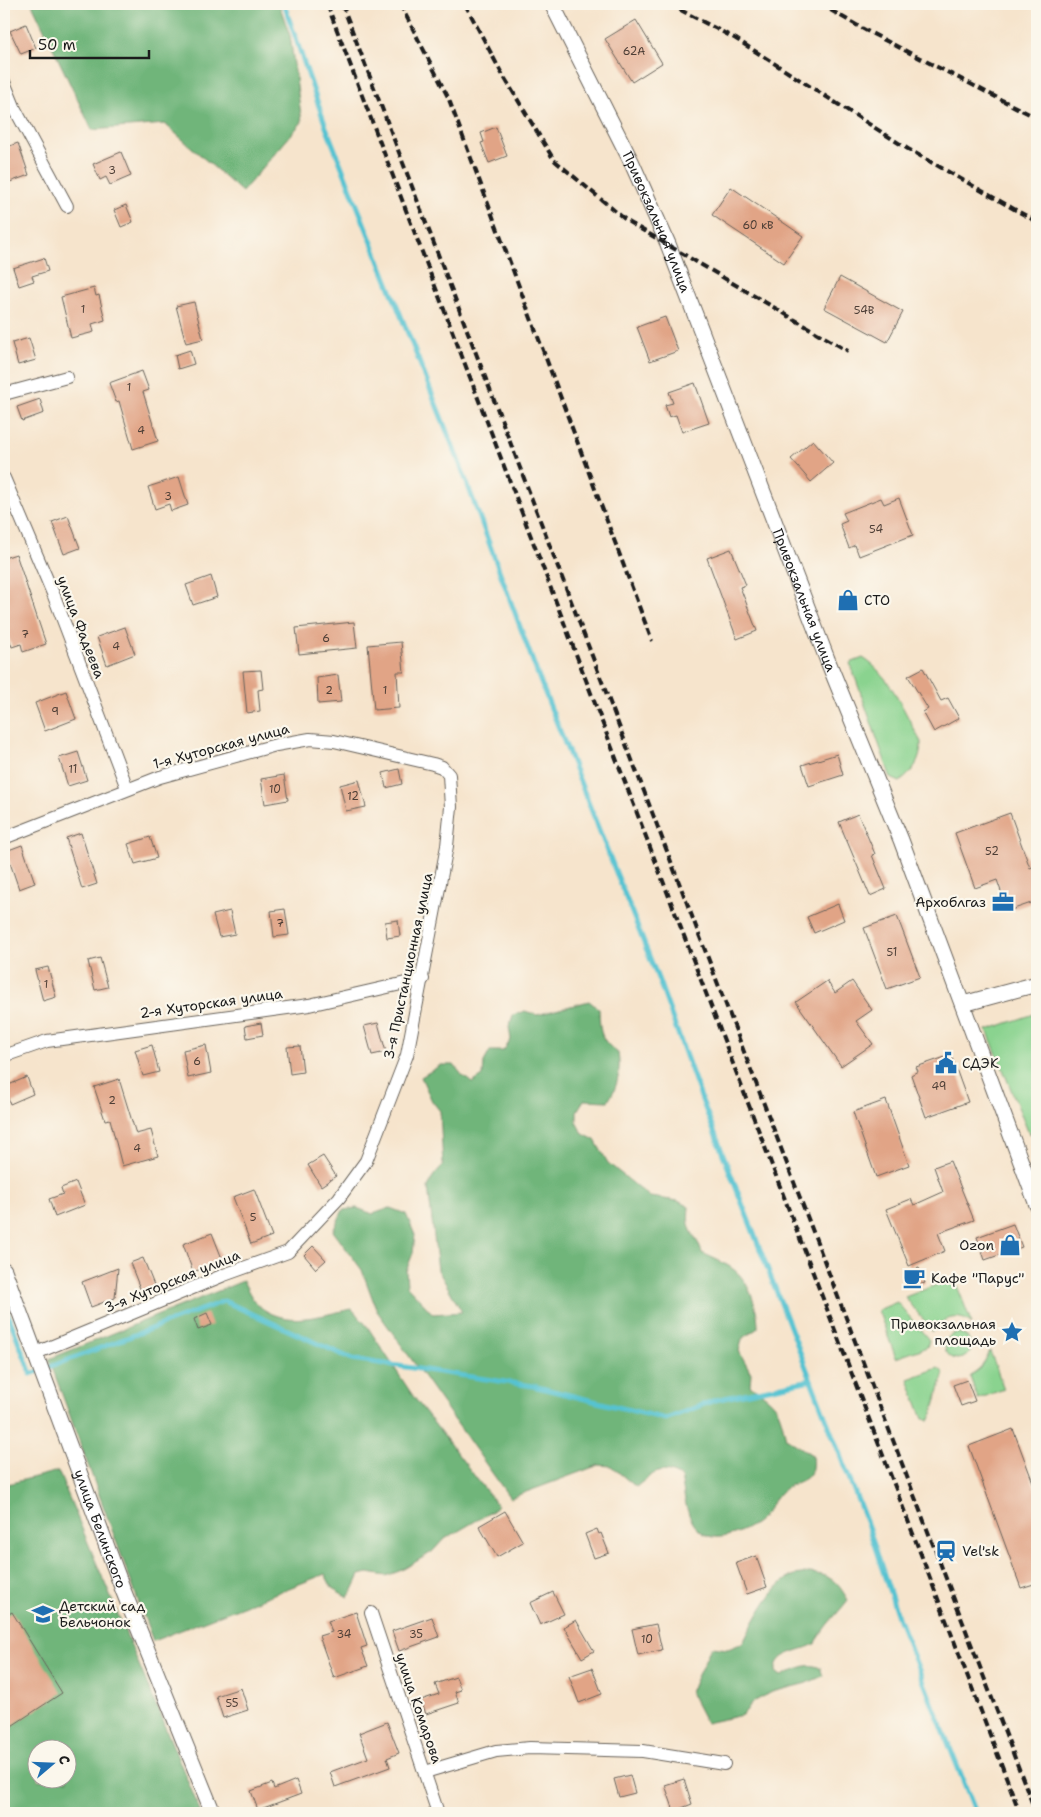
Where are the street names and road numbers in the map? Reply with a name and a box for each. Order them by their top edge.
street label: Привокзальная улица [619,148,695,295]
street label: Привокзальная улица [769,526,840,675]
street label: улица Фадеева [53,573,109,681]
street label: 1-я Хуторская улица [151,719,292,773]
street label: 3-я Пристанционная улица [379,871,437,1061]
street label: 2-я Хуторская улица [138,984,284,1022]
street label: 3-я Хуторская улица [101,1245,243,1316]
street label: улица Белинского [70,1467,130,1591]
street label: улица Комарова [392,1650,446,1766]

